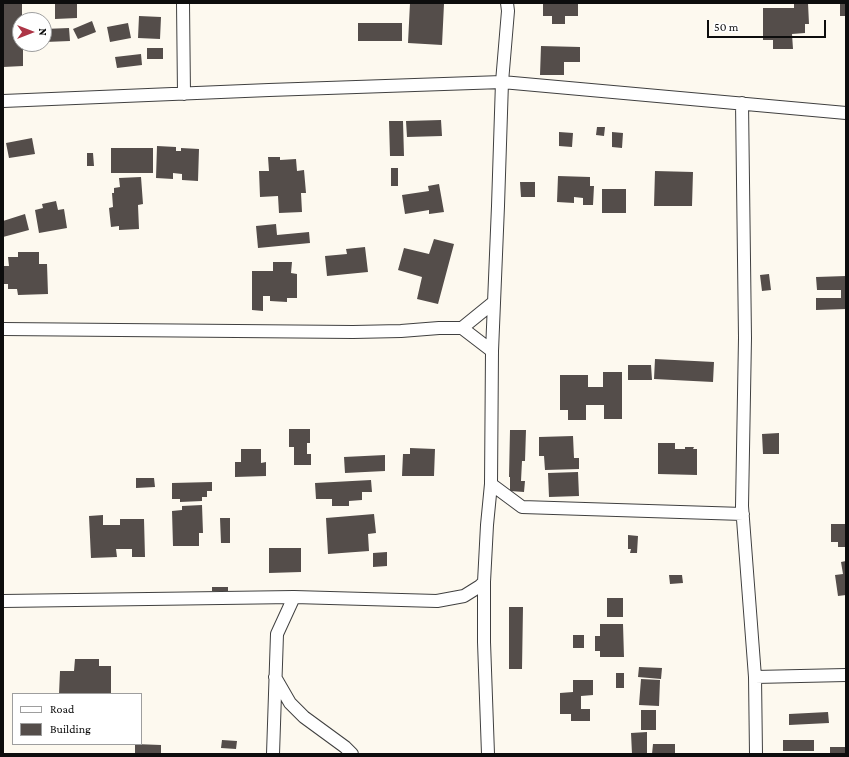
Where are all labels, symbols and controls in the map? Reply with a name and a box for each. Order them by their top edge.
north arrow [12,12,52,52]
scale bar [709,12,828,38]
text: 50 m [714,20,738,34]
text: N [37,28,49,36]
legend [12,693,142,745]
text: Road [50,702,74,716]
text: Building [50,722,91,736]

